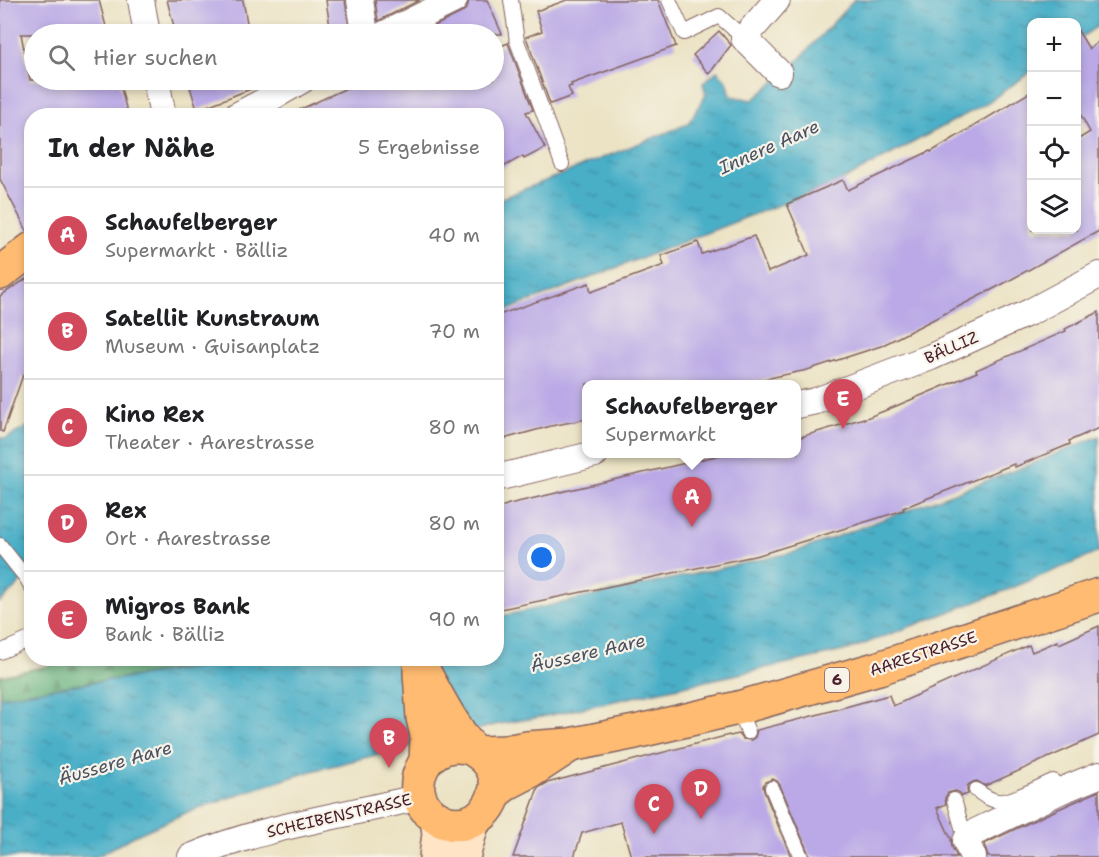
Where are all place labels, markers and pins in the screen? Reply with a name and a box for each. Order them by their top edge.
pin: E [824,380,862,429]
pin: A [672,478,712,527]
pin: B [370,718,408,768]
pin: D [682,770,720,819]
pin: C [634,784,674,834]

